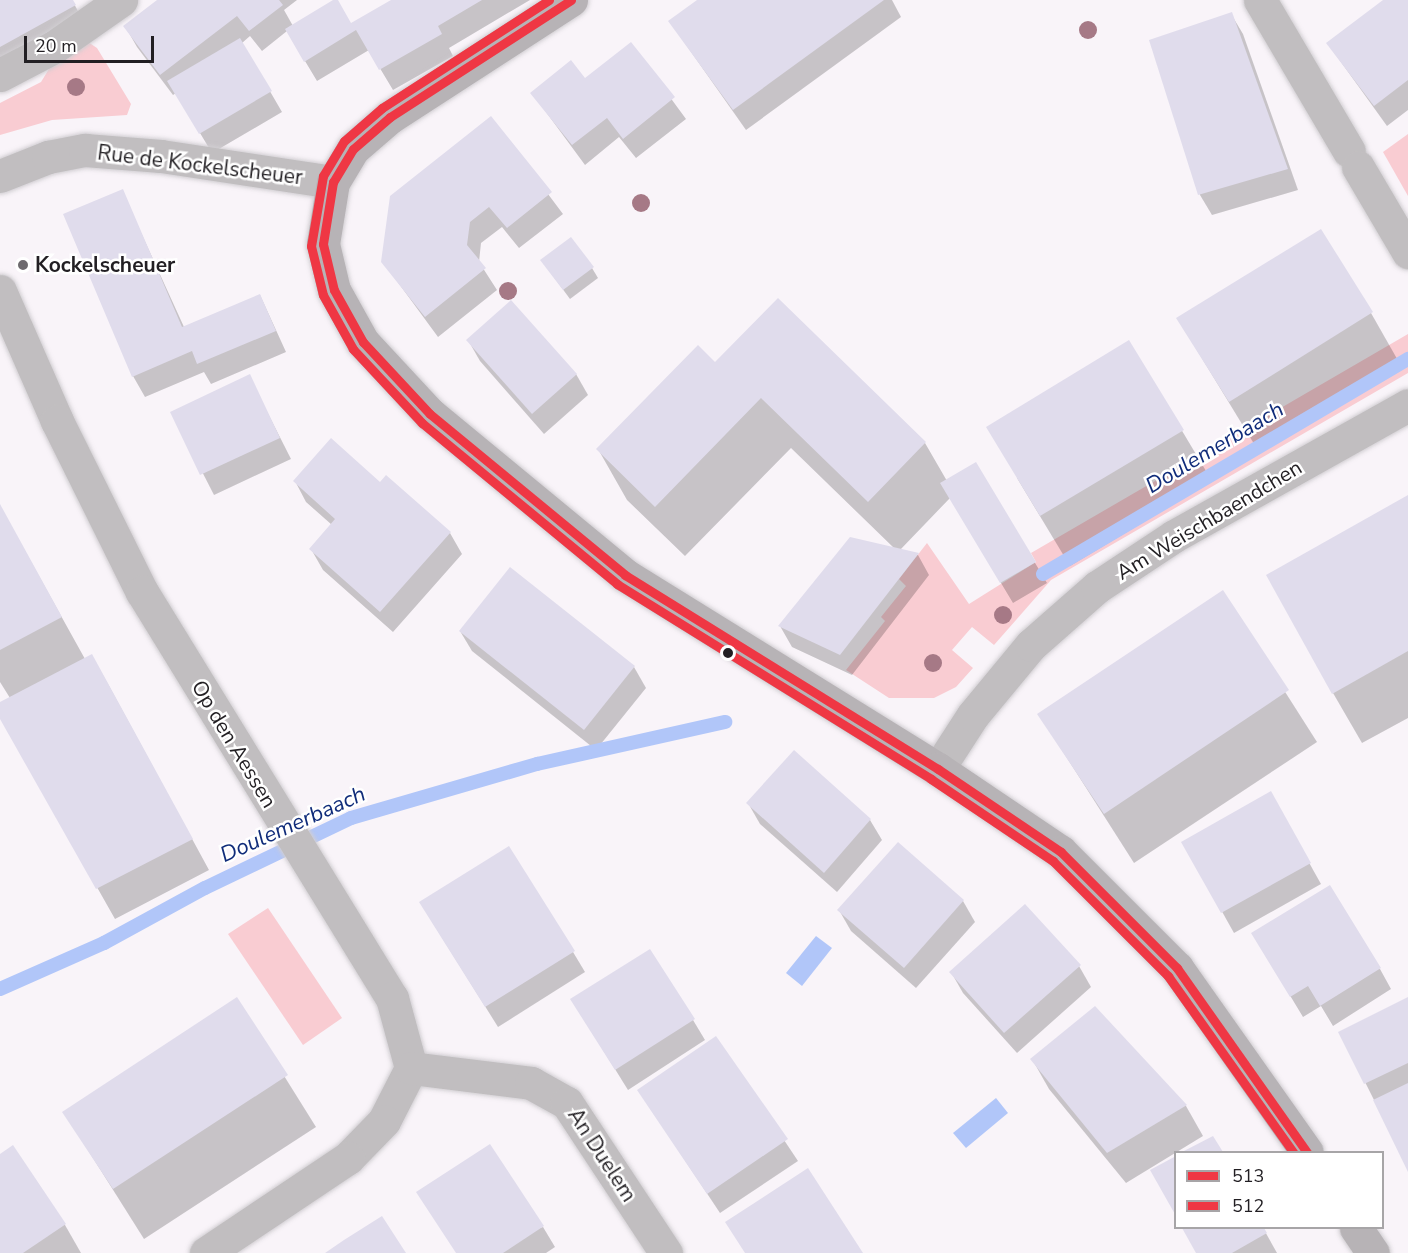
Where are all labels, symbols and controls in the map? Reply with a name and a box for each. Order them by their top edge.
scale bar [27,24,158,62]
text: 20 m [35,34,77,58]
street label: Rue de Kockelscheuer [96,140,304,190]
place label: Kockelscheuer [35,252,175,278]
marker: Kockelscheuer [16,258,30,272]
water label: Doulemerbaach [1141,396,1289,500]
street label: Am Weischbaendchen [1112,455,1306,585]
unlabelled marker [722,647,734,659]
street label: Op den Aessen [186,676,282,812]
water label: Doulemerbaach [216,781,370,869]
street label: An Duelem [562,1104,642,1206]
legend [1174,1151,1384,1229]
text: 513 [1232,1164,1264,1188]
text: 512 [1232,1194,1264,1218]

